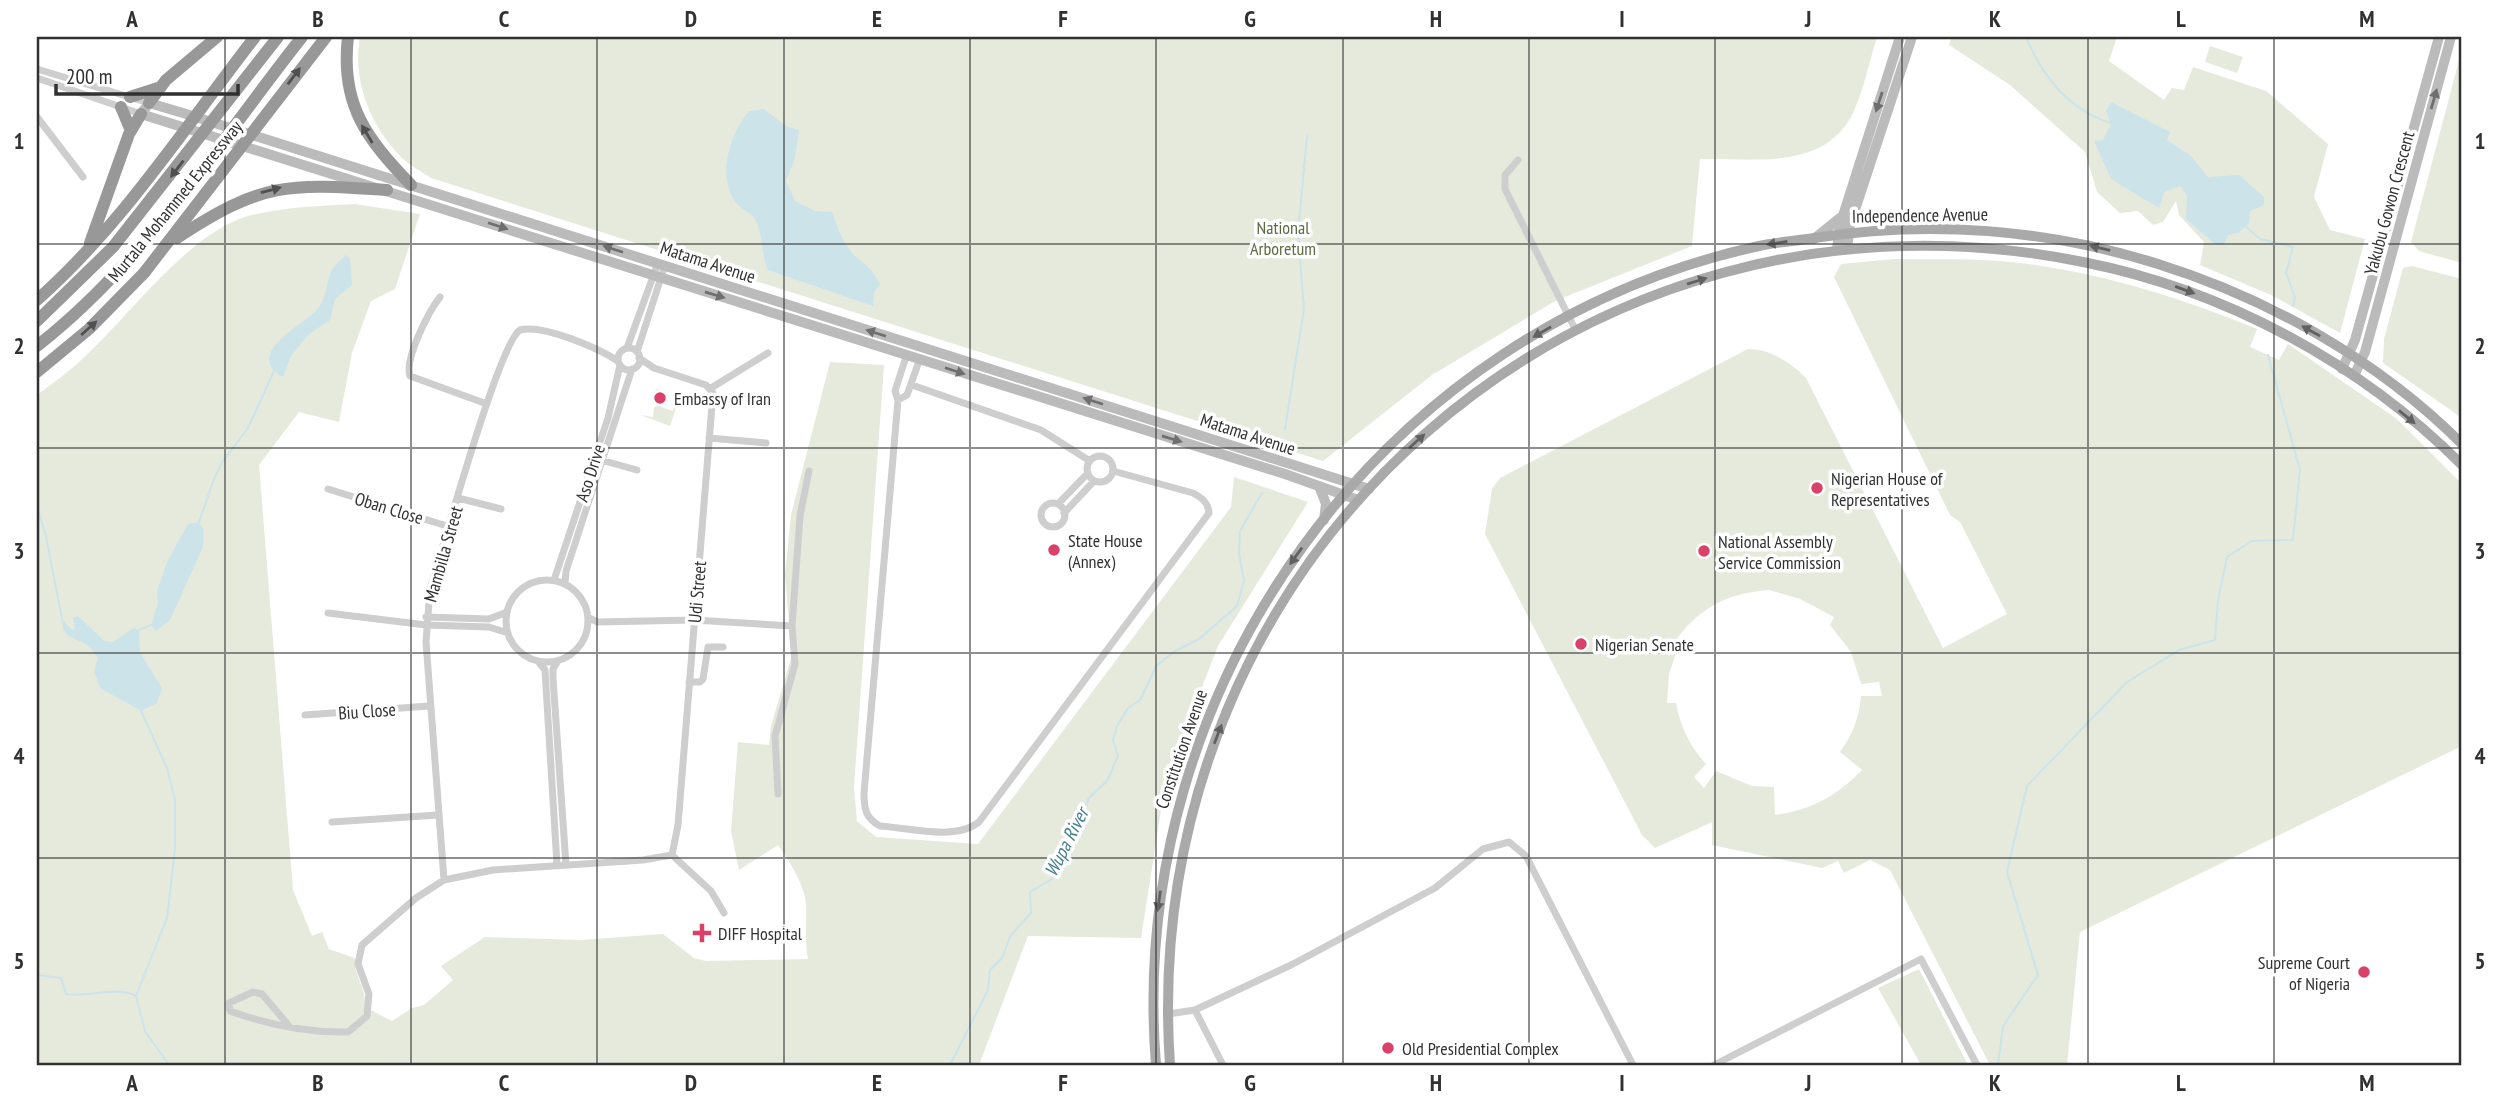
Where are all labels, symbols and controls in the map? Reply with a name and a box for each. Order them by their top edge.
text: A [125,4,138,33]
text: B [312,4,324,33]
text: C [499,4,510,33]
text: D [685,4,697,33]
text: E [872,4,882,33]
text: F [1058,4,1068,33]
text: G [1244,4,1256,33]
text: H [1430,4,1442,33]
text: I [1619,4,1625,33]
text: J [1804,4,1811,33]
text: K [1989,4,2001,33]
text: L [2176,4,2186,33]
text: M [2359,4,2375,33]
scale bar [56,52,238,96]
text: 200 m [66,63,112,90]
one-way arrow [287,68,302,86]
one-way arrow [2429,88,2439,109]
one-way arrow [1873,91,1883,112]
street label: Murtala Mohammed Expressway [103,116,247,286]
one-way arrow [360,124,373,143]
text: 1 [14,126,25,155]
text: 1 [2475,126,2486,155]
street label: Yakubu Gowon Crescent [2359,129,2419,277]
one-way arrow [169,159,184,177]
one-way arrow [260,184,282,195]
street label: Independence Avenue [1852,202,1988,228]
park label: National Arboretum [1250,216,1316,260]
one-way arrow [488,221,509,231]
street label: Matama Avenue [658,236,758,288]
one-way arrow [1766,238,1788,249]
one-way arrow [2089,242,2111,253]
one-way arrow [602,243,623,253]
one-way arrow [1687,275,1708,285]
one-way arrow [2175,285,2196,296]
one-way arrow [705,290,726,301]
one-way arrow [80,320,98,336]
one-way arrow [2301,325,2320,337]
one-way arrow [1533,326,1552,338]
one-way arrow [866,327,887,337]
text: 2 [14,331,25,360]
text: 2 [2475,331,2486,360]
one-way arrow [945,366,966,376]
place label: Embassy of Iran [674,387,771,410]
marker: Embassy of Iran [652,390,668,406]
one-way arrow [1083,396,1104,406]
street label: Matama Avenue [1198,408,1298,460]
one-way arrow [2398,410,2416,425]
one-way arrow [1408,433,1426,449]
one-way arrow [1162,434,1183,445]
street label: Aso Drive [570,441,610,505]
place label: Nigerian House of Representatives [1831,467,1944,511]
marker: Nigerian House of Representatives [1809,480,1825,496]
street label: Oban Close [352,487,426,529]
street label: Mambilla Street [418,503,468,605]
place label: State House (Annex) [1068,529,1143,573]
place label: National Assembly Service Commission [1718,530,1841,574]
text: 3 [14,536,25,565]
text: 3 [2475,536,2486,565]
marker: State House (Annex) [1046,542,1062,558]
marker: National Assembly Service Commission [1696,543,1712,559]
one-way arrow [1289,547,1303,566]
street label: Udi Street [683,560,711,624]
place label: Nigerian Senate [1595,633,1694,656]
marker: Nigerian Senate [1573,636,1589,652]
street label: Constitution Avenue [1150,686,1212,812]
street label: Biu Close [337,698,397,724]
one-way arrow [1213,723,1224,744]
text: 4 [14,741,25,770]
text: 4 [2475,741,2486,770]
water label: Wupa River [1039,801,1095,880]
one-way arrow [1154,890,1165,912]
place label: DIFF Hospital [718,922,803,945]
marker: DIFF Hospital [692,923,712,943]
text: 5 [14,946,25,975]
text: 5 [2475,946,2486,975]
place label: Supreme Court of Nigeria [2258,951,2350,995]
marker: Supreme Court of Nigeria [2356,964,2372,980]
place label: Old Presidential Complex [1402,1037,1559,1060]
marker: Old Presidential Complex [1380,1040,1396,1056]
text: A [125,1068,138,1097]
text: B [312,1068,324,1097]
text: C [499,1068,510,1097]
text: D [685,1068,697,1097]
text: E [872,1068,882,1097]
text: F [1058,1068,1068,1097]
text: G [1244,1068,1256,1097]
text: H [1430,1068,1442,1097]
text: I [1619,1068,1625,1097]
text: J [1804,1068,1811,1097]
text: K [1989,1068,2001,1097]
text: L [2176,1068,2186,1097]
text: M [2359,1068,2375,1097]

